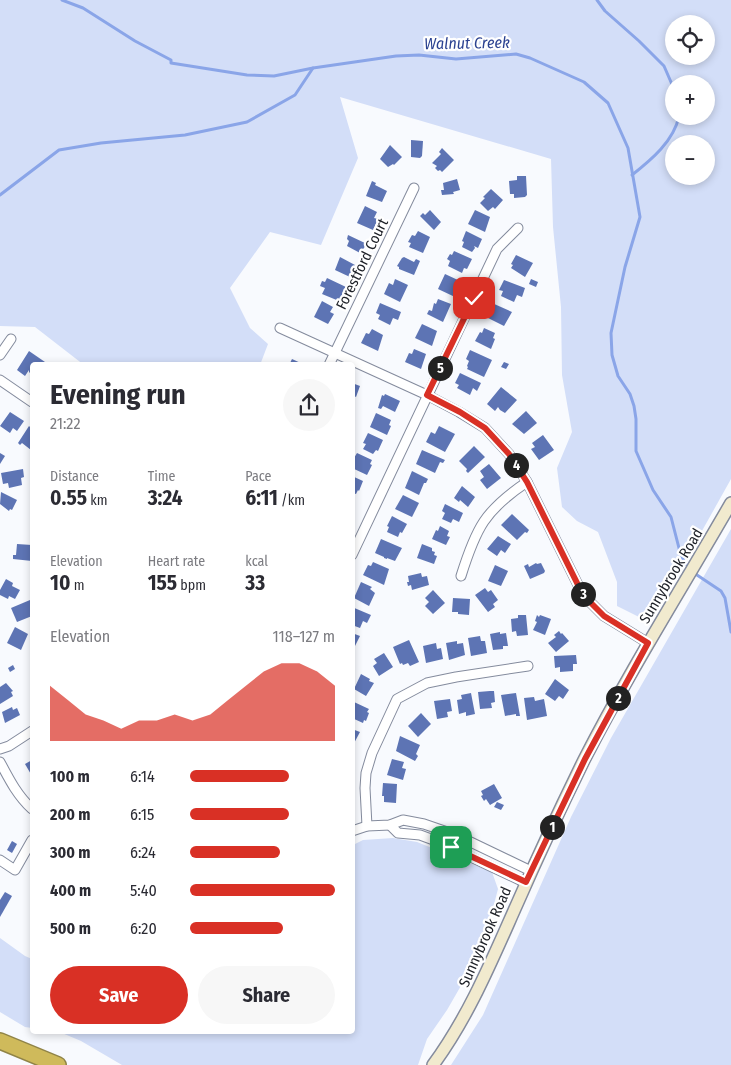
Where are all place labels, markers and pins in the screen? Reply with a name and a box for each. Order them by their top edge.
pin [453,277,495,319]
pin: 5 [428,356,452,380]
pin: 4 [504,452,528,478]
pin: 3 [570,582,596,606]
pin: 2 [606,686,630,710]
pin: 1 [540,814,564,840]
pin [430,826,472,868]

